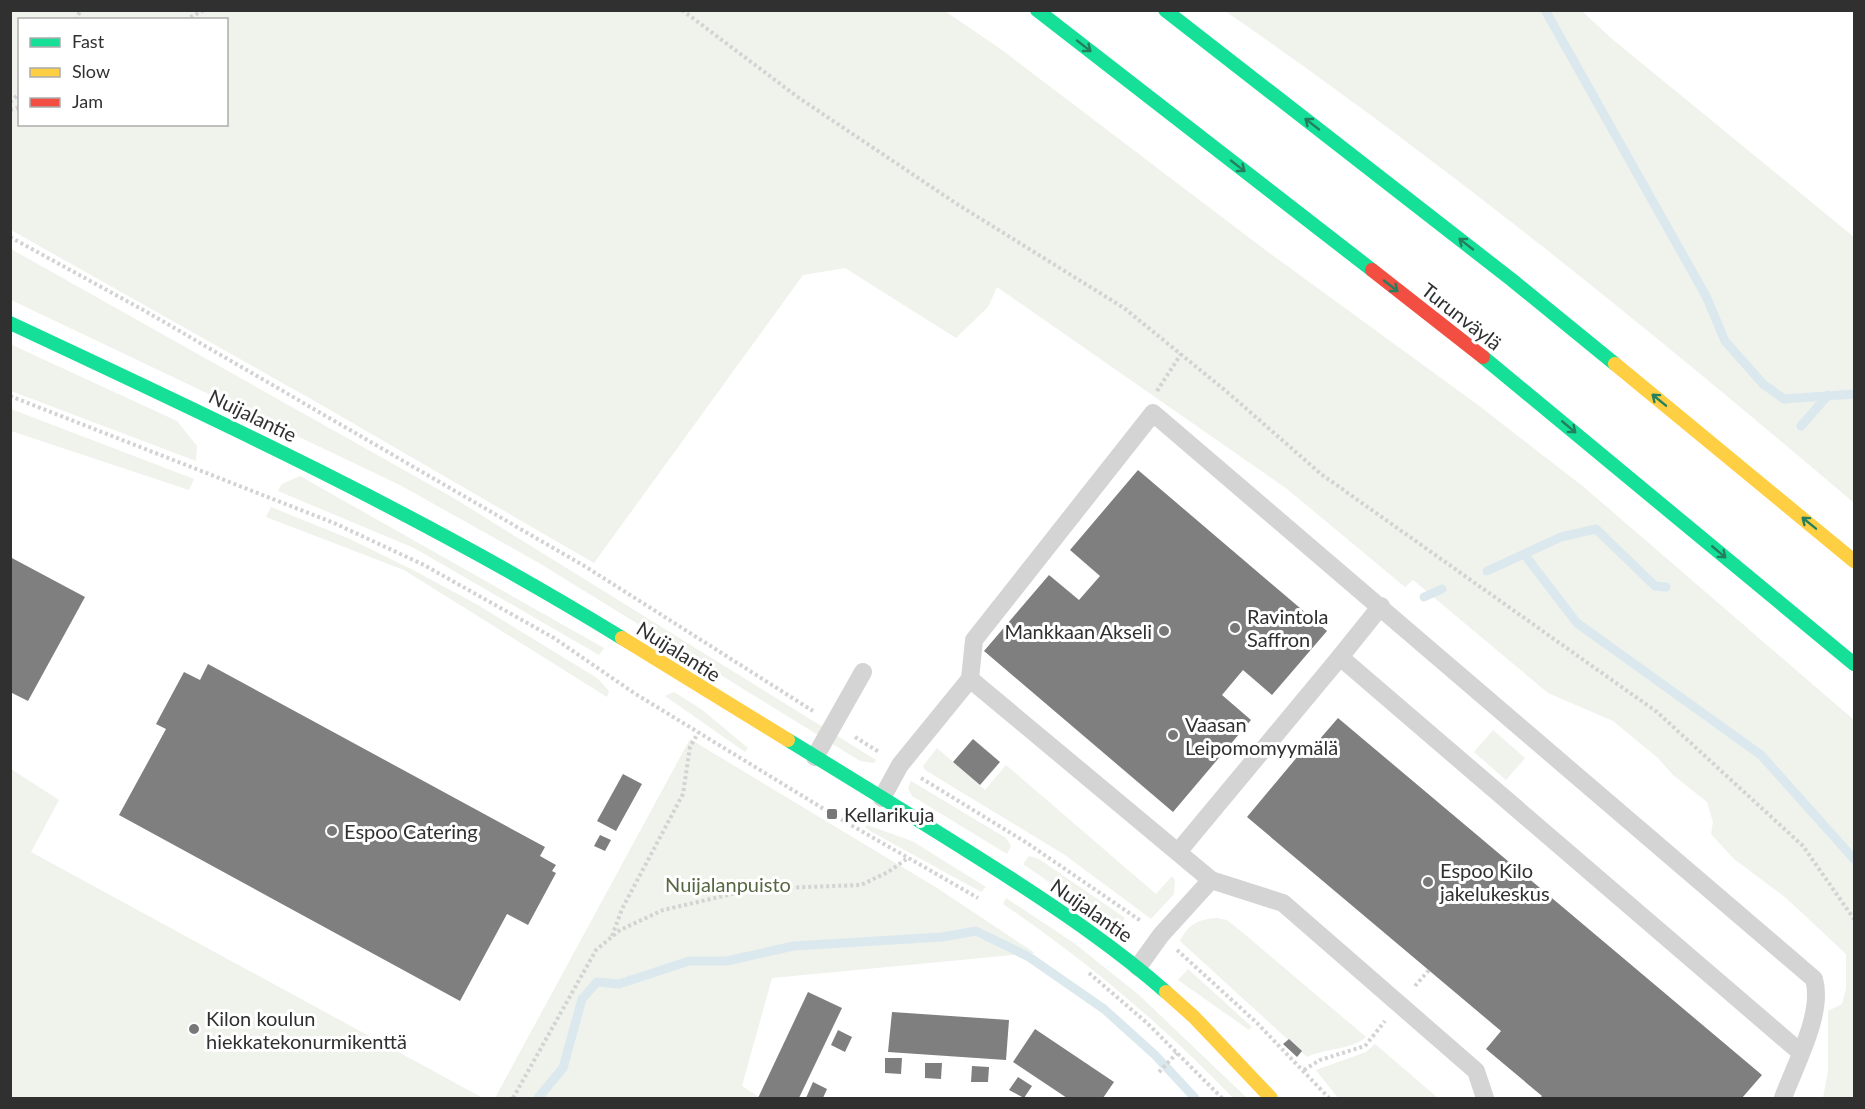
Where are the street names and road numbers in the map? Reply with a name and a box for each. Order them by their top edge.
street label: Turunväylä [1417,277,1507,355]
street label: Nuijalantie [205,384,301,446]
street label: Nuijalantie [633,616,725,686]
street label: Nuijalantie [1046,873,1138,947]

